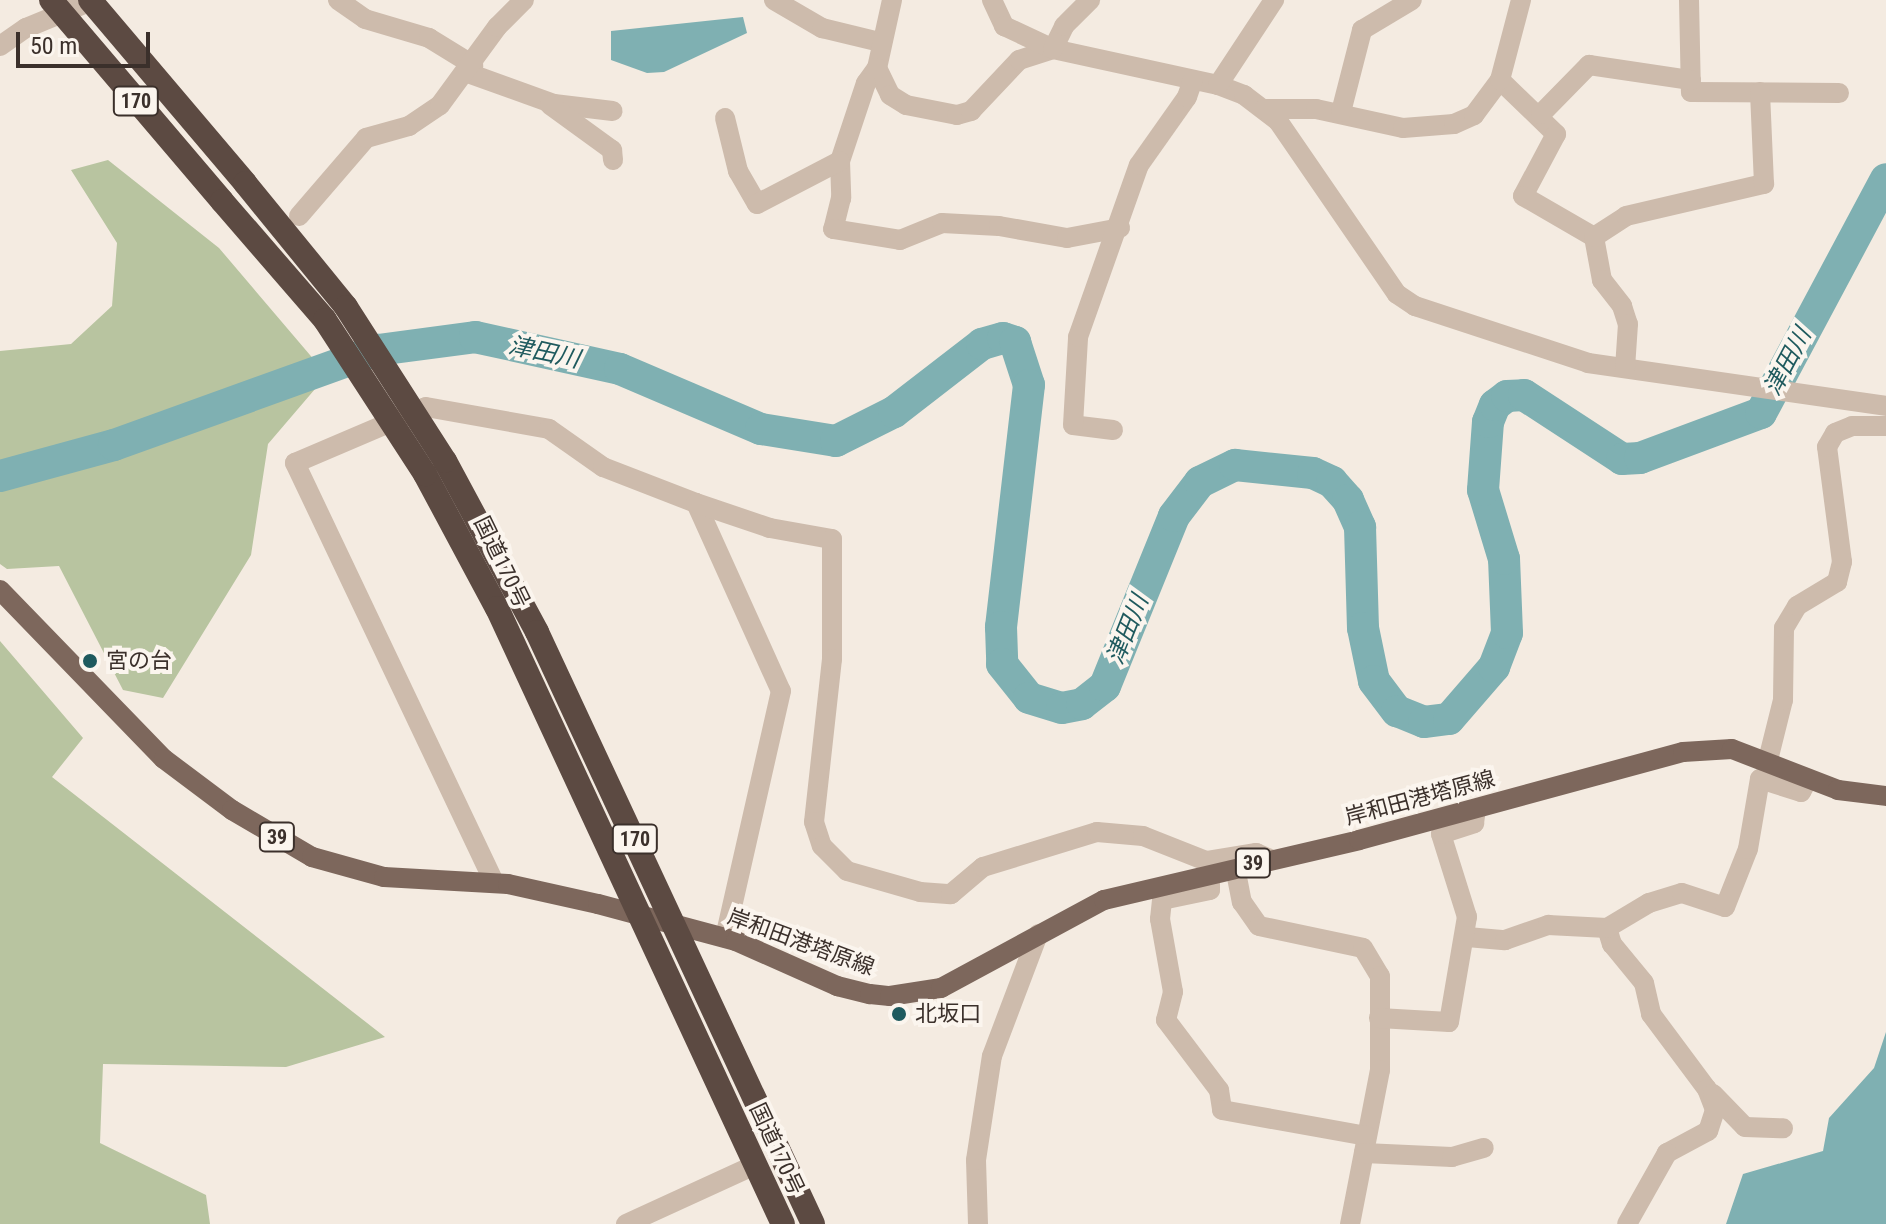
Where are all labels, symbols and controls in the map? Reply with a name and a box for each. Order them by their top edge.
scale bar [20,16,154,66]
text: 50 m [30,32,77,60]
road number: 170 [112,85,160,117]
water label: 津田川 [1758,323,1818,401]
water label: 津田川 [506,331,582,375]
street label: 国道170号 [469,512,535,612]
water label: 津田川 [1101,591,1155,669]
place label: 宮の台 [106,648,172,674]
marker: 宮の台 [81,652,99,670]
street label: 岸和田港塔原線 [1342,765,1498,831]
road number: 39 [257,821,297,853]
road number: 170 [611,823,659,855]
road number: 39 [1233,847,1273,879]
street label: 岸和田港塔原線 [724,903,878,981]
place label: 北坂口 [915,1001,981,1027]
marker: 北坂口 [890,1005,908,1023]
street label: 国道170号 [744,1099,810,1199]

